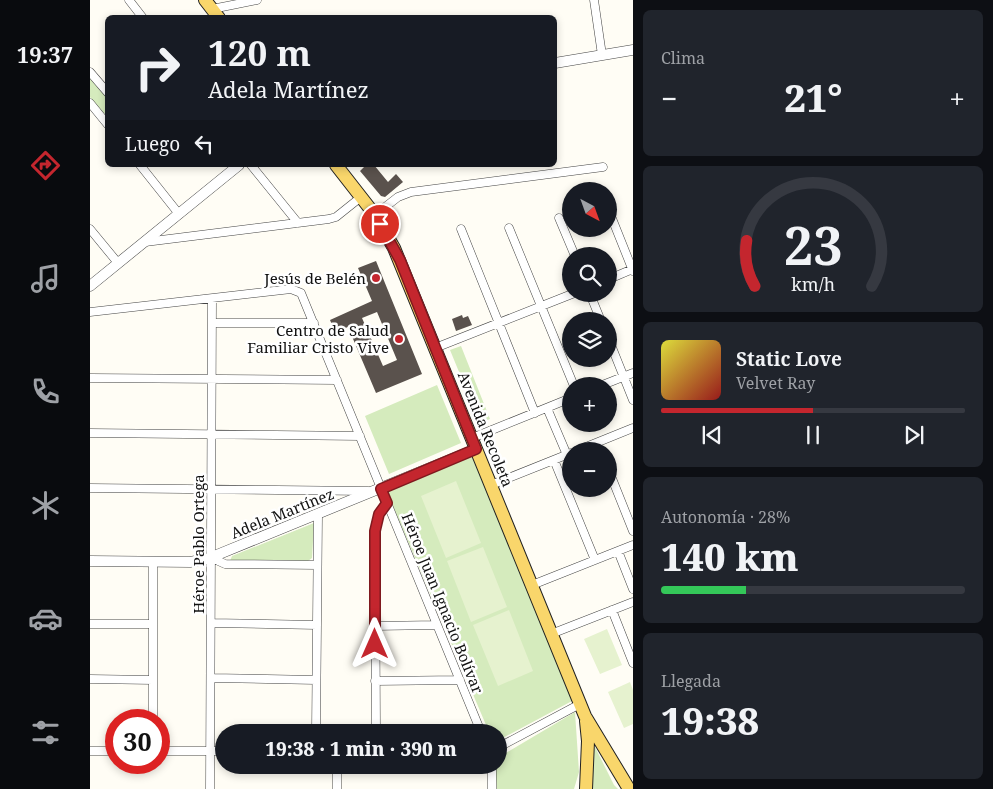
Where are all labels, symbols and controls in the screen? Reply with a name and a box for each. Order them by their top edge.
text: 120 m [208,29,311,76]
icon: right [125,35,190,100]
text: 19:37 [17,39,73,69]
text: Clima [661,47,705,69]
text: 21° [784,71,842,123]
text: Adela Martínez [208,74,369,104]
text: − [661,79,677,117]
text: + [949,79,965,117]
icon: left [190,130,218,158]
text: Luego [125,131,180,157]
icon: directions [28,148,63,183]
north arrow [562,182,618,238]
map controls [562,182,617,497]
pin [359,203,401,245]
text: 23 [784,209,842,280]
icon: arrive [366,210,394,238]
button: search [562,247,617,302]
icon: music [28,261,63,296]
place label: Jesús de Belén [263,268,366,288]
marker: Jesús de Belén [370,272,382,284]
text: km/h [791,272,835,296]
button: layers [562,312,617,367]
place label: Centro de Salud Familiar Cristo Vive [247,320,389,357]
marker: Centro de Salud Familiar Cristo Vive [393,333,405,345]
text: Static Love [736,346,842,372]
street label: Avenida Recoleta [454,368,518,490]
text: Velvet Ray [736,372,815,394]
icon: phone [28,374,63,409]
button: + [562,377,617,432]
icon: previous [698,421,726,449]
icon: pause [799,421,827,449]
icon: next [900,421,928,449]
button: − [562,442,617,497]
street label: Héroe Pablo Ortega [188,474,208,614]
street label: Adela Martínez [227,483,337,543]
icon: climate [28,488,63,523]
text: Autonomía · 28% [661,506,790,528]
street label: Héroe Juan Ignacio Bolívar [398,510,488,696]
text: 140 km [661,530,799,582]
icon: car [28,601,63,636]
position arrow [348,617,400,669]
text: Llegada [661,670,721,692]
text: 19:38 [661,694,759,746]
speed limit sign: 30 [105,709,170,774]
icon: filters [28,715,63,750]
text: 19:38 · 1 min · 390 m [265,736,457,762]

